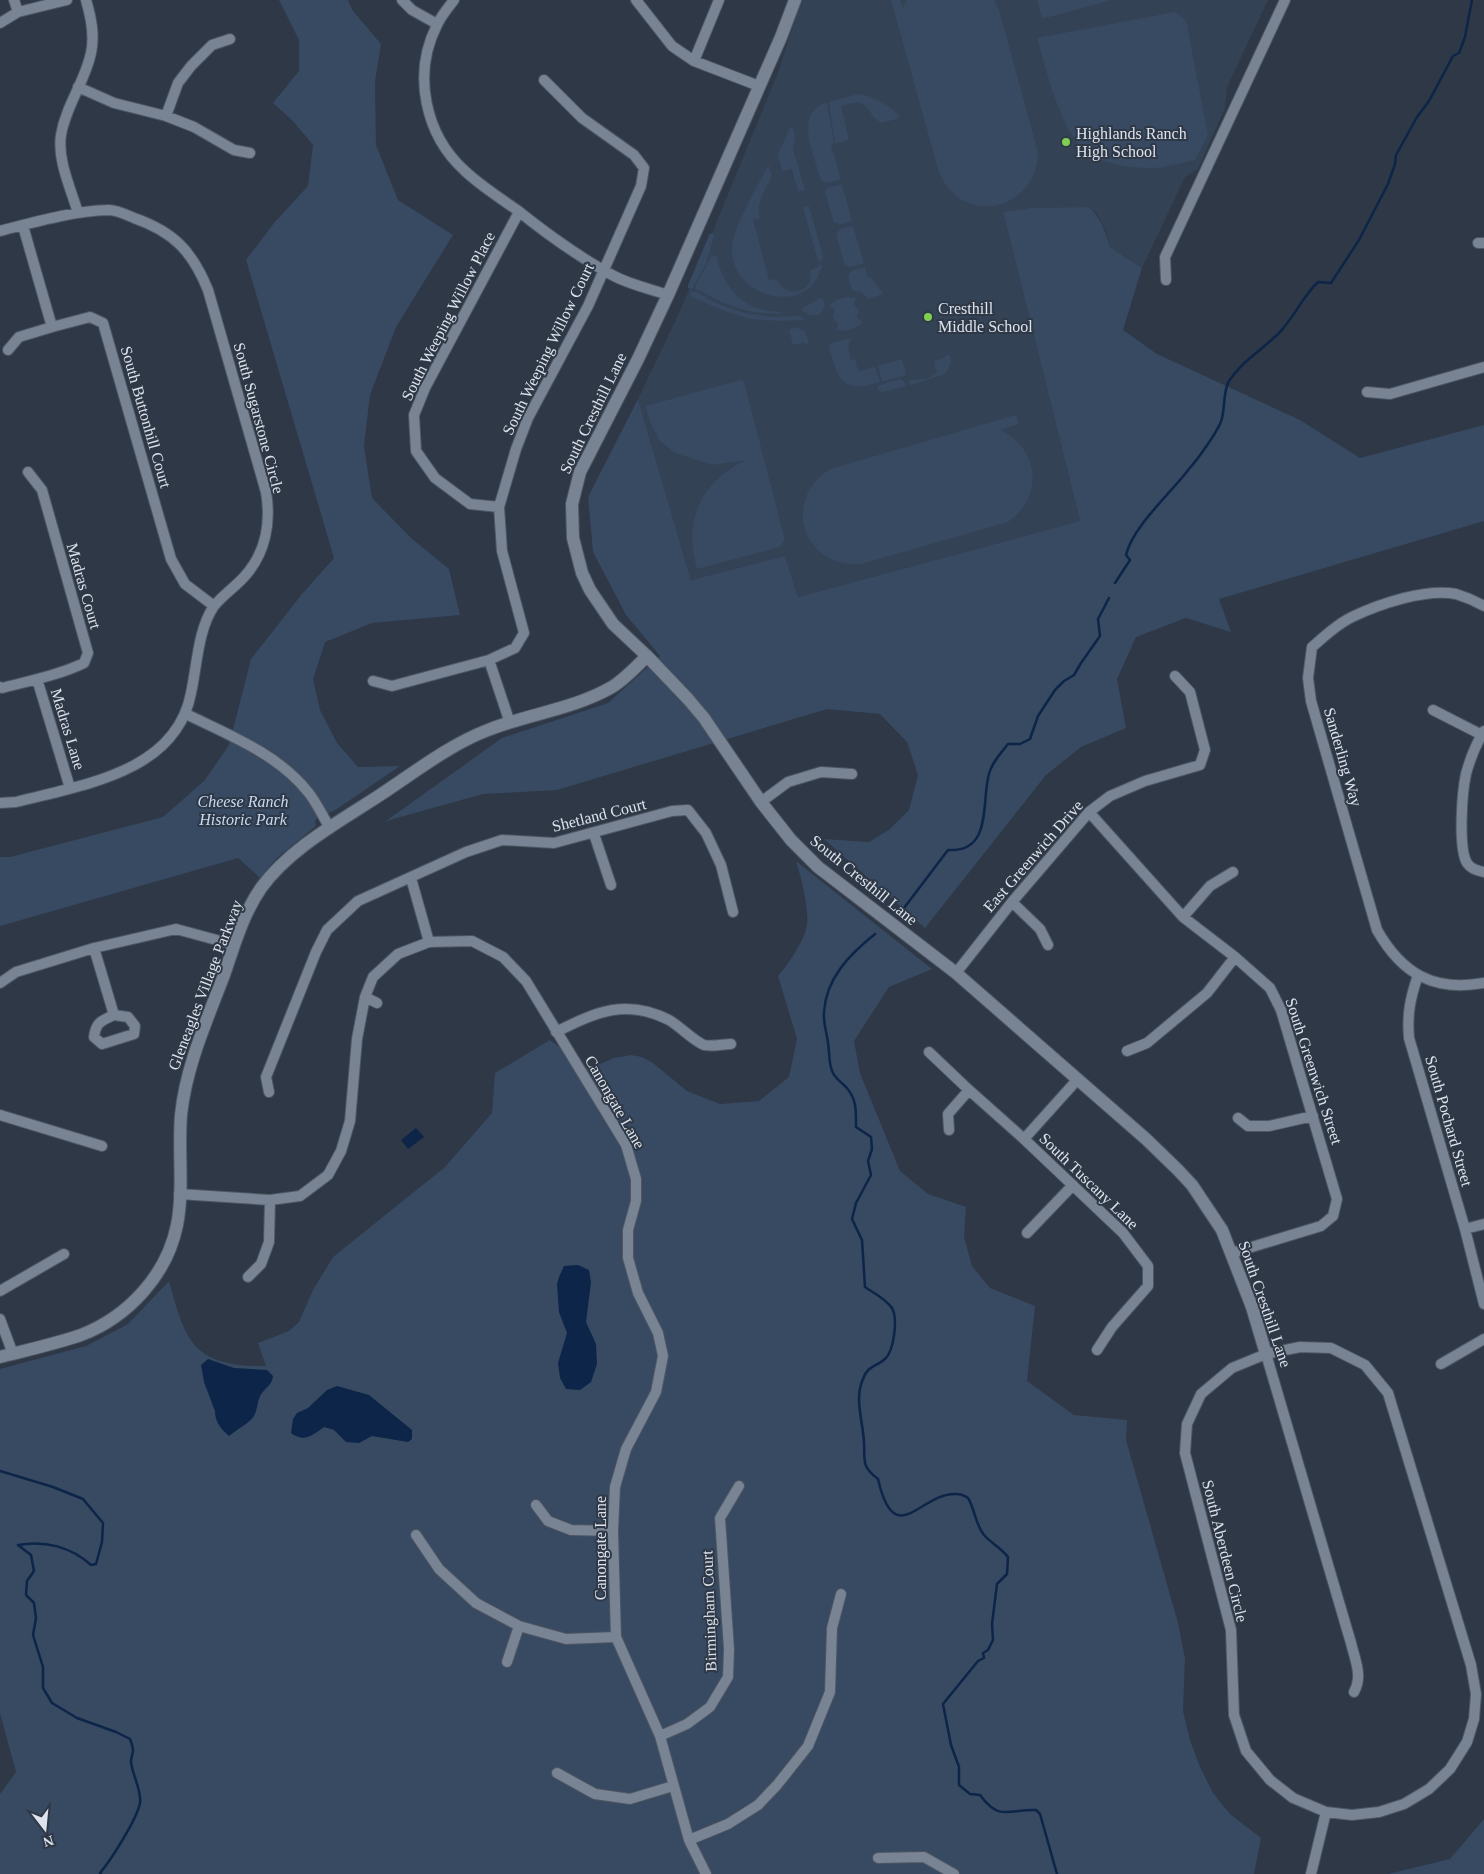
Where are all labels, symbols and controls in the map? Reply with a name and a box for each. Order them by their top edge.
place label: Highlands Ranch High School [1076,125,1187,161]
marker: Highlands Ranch High School [1060,136,1072,148]
street label: South Weeping Willow Place [398,229,499,404]
street label: South Weeping Willow Court [499,260,598,438]
place label: Cresthill Middle School [938,300,1033,335]
marker: Cresthill Middle School [922,311,934,323]
street label: South Sugarstone Circle [230,341,287,496]
street label: South Buttonhill Court [118,344,175,490]
street label: South Cresthill Lane [556,350,630,476]
street label: Madras Court [64,541,105,631]
street label: Madras Lane [48,686,88,772]
street label: Sanderling Way [1320,706,1365,809]
park label: Cheese Ranch Historic Park [197,793,289,828]
street label: Shetland Court [550,795,648,835]
street label: East Greenwich Drive [980,797,1086,915]
street label: South Cresthill Lane [807,832,921,928]
street label: Gleneagles Village Parkway [165,898,246,1073]
street label: South Greenwich Street [1282,996,1346,1147]
street label: Canongate Lane [581,1053,648,1152]
street label: South Pochard Street [1422,1054,1476,1189]
street label: South Tuscany Lane [1035,1129,1142,1233]
street label: South Cresthill Lane [1235,1239,1295,1369]
street label: South Aberdeen Circle [1199,1478,1251,1624]
street label: Canongate Lane [592,1496,610,1600]
street label: Birmingham Court [698,1549,721,1672]
north arrow [20,1804,70,1854]
text: N [42,1832,55,1850]

